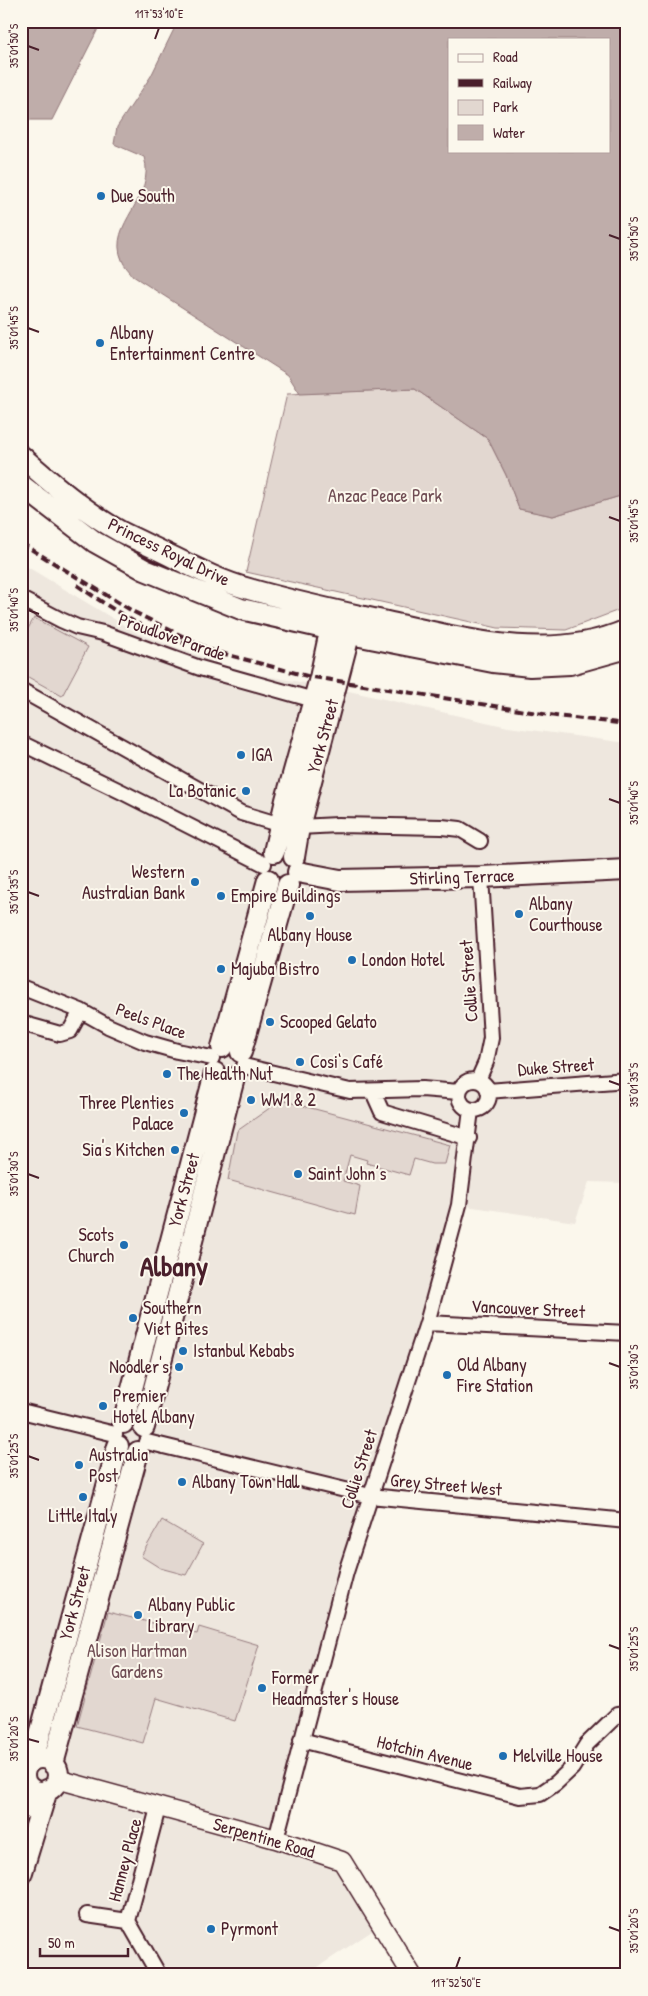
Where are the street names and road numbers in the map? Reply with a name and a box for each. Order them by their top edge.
street label: Princess Royal Drive [104,511,234,592]
street label: Proudlove Parade [115,607,229,666]
street label: York Street [301,695,345,776]
street label: Stirling Terrace [409,862,515,891]
street label: Collie Street [453,938,484,1023]
street label: Peels Place [112,996,190,1045]
street label: Duke Street [517,1051,596,1082]
street label: York Street [162,1149,206,1230]
street label: Vancouver Street [470,1293,586,1324]
street label: Collie Street [334,1425,383,1512]
street label: Grey Street West [389,1467,504,1502]
street label: York Street [53,1562,97,1643]
street label: Hotchin Avenue [374,1728,476,1777]
street label: Serpentine Road [210,1811,318,1864]
street label: Hanney Place [101,1815,148,1904]

